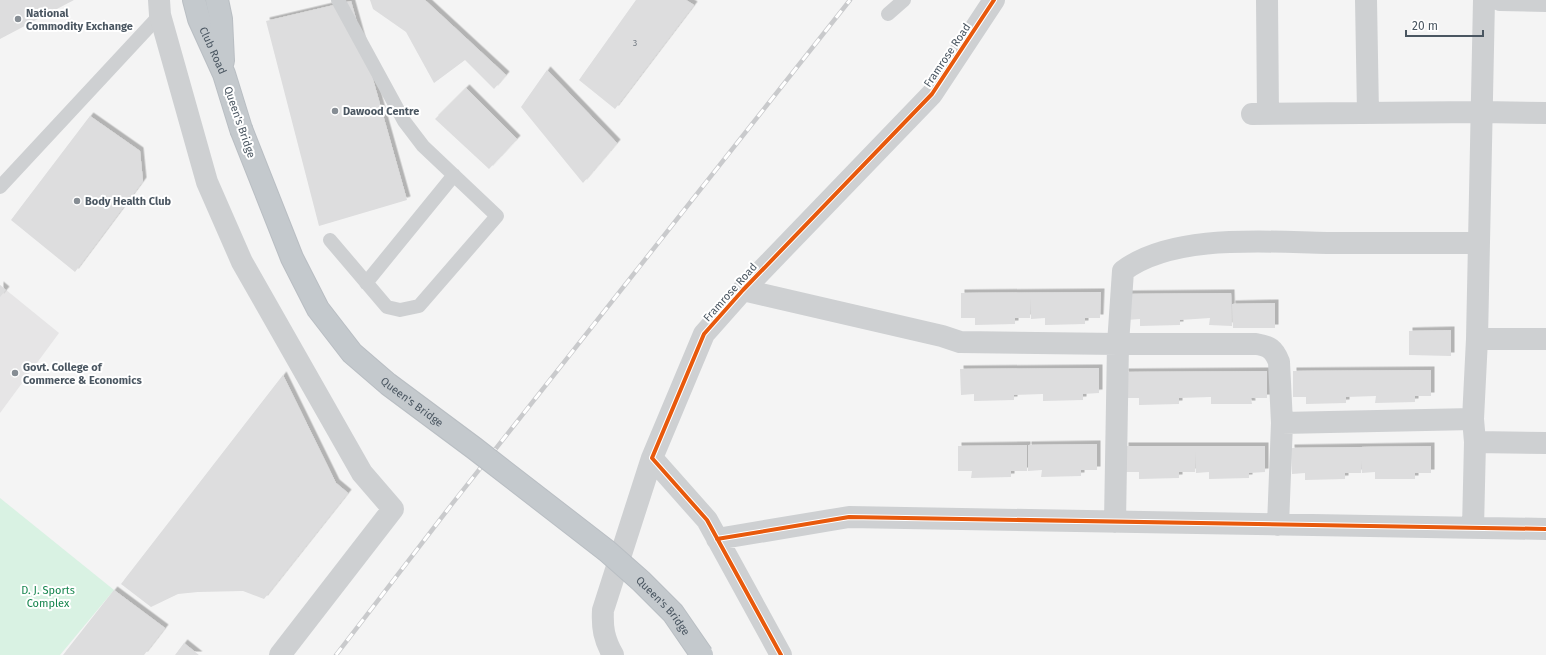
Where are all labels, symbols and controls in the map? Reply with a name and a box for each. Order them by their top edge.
place label: National Commodity Exchange [26,7,133,33]
scale bar [1406,12,1483,38]
marker: National Commodity Exchange [13,14,23,24]
text: 20 m [1412,19,1438,33]
street label: Framrose Road [921,21,974,90]
street label: Club Road [196,25,229,76]
house number: 3 [633,38,637,48]
street label: Queen's Bridge [221,85,258,160]
place label: Dawood Centre [343,105,419,118]
marker: Dawood Centre [330,106,340,116]
place label: Body Health Club [85,195,172,208]
marker: Body Health Club [72,196,82,206]
street label: Framrose Road [701,260,760,324]
place label: Govt. College of Commerce & Economics [23,361,142,387]
marker: Govt. College of Commerce & Economics [10,368,20,378]
street label: Queen's Bridge [378,375,446,430]
street label: Queen's Bridge [633,574,692,638]
park label: D. J. Sports Complex [21,584,75,610]

